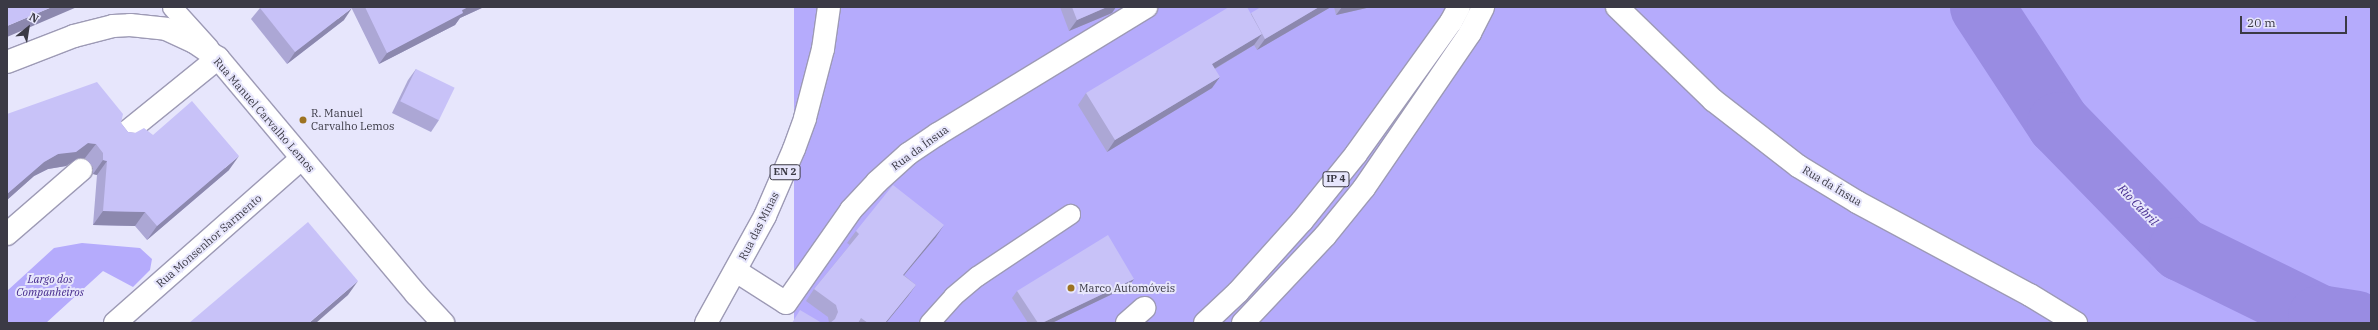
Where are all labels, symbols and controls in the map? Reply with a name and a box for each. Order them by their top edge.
north arrow [8,8,48,48]
scale bar [2242,8,2349,34]
text: N [27,9,41,26]
text: 20 m [2247,15,2276,30]
street label: Rua Manuel Carvalho Lemos [211,55,317,175]
place label: R. Manuel Carvalho Lemos [311,107,394,133]
marker: R. Manuel Carvalho Lemos [298,115,308,125]
street label: Rua da Ínsua [889,123,951,173]
street label: Rua da Ínsua [1800,163,1864,209]
road number: EN 2 [769,164,801,180]
road number: IP 4 [1322,171,1350,187]
water label: Rio Cabril [2115,181,2161,229]
street label: Rua das Minas [736,190,782,262]
street label: Rua Monsenhor Sarmento [154,192,264,290]
park label: Largo dos Companheiros [16,273,84,299]
place label: Marco Automóveis [1079,281,1175,295]
marker: Marco Automóveis [1066,283,1076,293]

